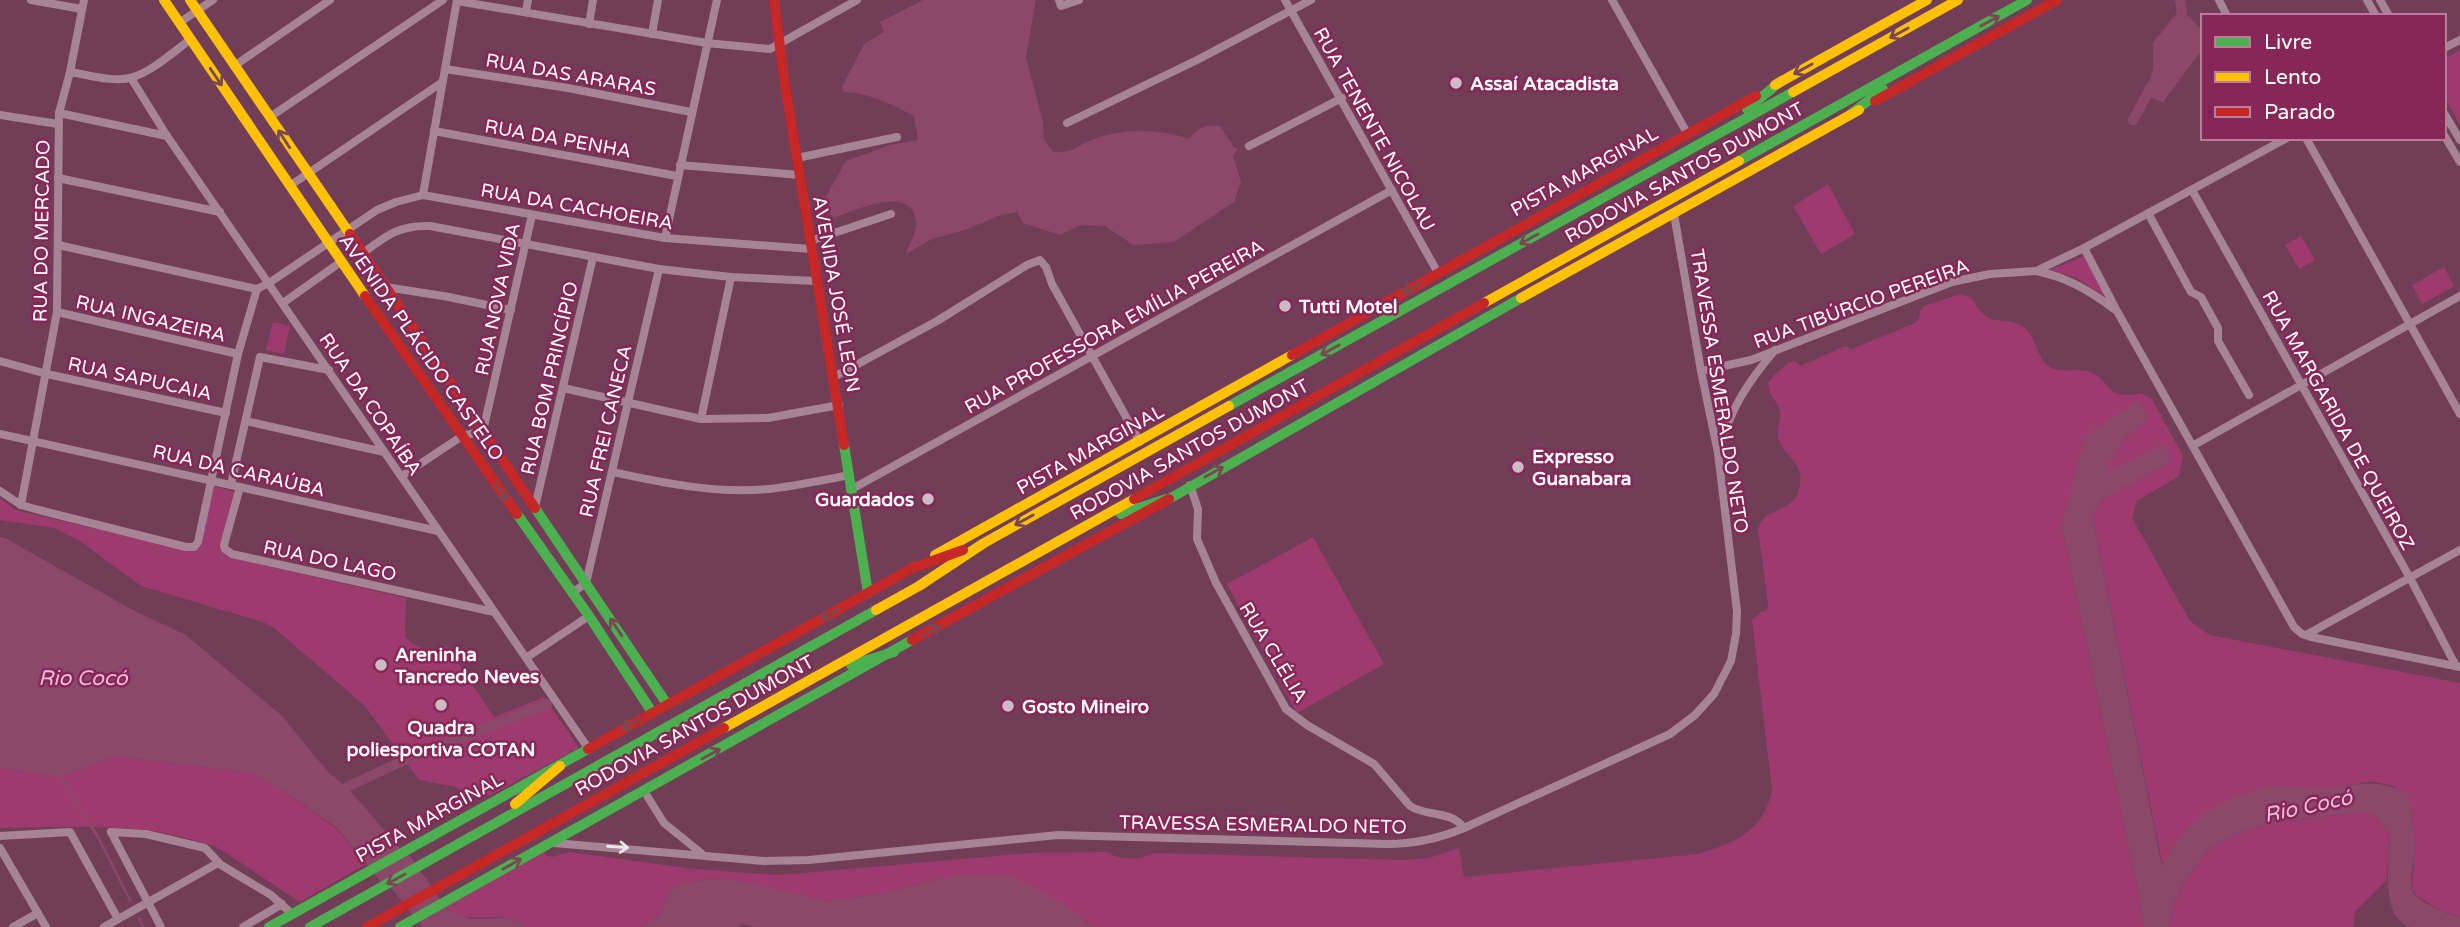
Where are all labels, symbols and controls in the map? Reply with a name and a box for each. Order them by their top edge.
one-way arrow [1980,14,2000,28]
legend [2201,14,2446,140]
street label: RUA TENENTE NICOLAU [1309,24,1439,235]
one-way arrow [1889,26,1909,40]
text: Livre [2264,30,2312,55]
street label: RUA DAS ARARAS [484,49,658,101]
one-way arrow [1793,63,1814,76]
text: Lento [2264,65,2321,90]
one-way arrow [209,66,223,86]
place label: Assaí Atacadista [1470,73,1619,95]
marker: Assaí Atacadista [1448,75,1464,91]
street label: RODOVIA SANTOS DUMONT [1561,98,1808,248]
text: Parado [2264,100,2335,125]
street label: RUA DA PENHA [483,115,633,163]
street label: PISTA MARGINAL [1507,122,1662,221]
one-way arrow [277,129,291,149]
street label: RUA DO MERCADO [29,140,55,322]
street label: RUA DA CACHOEIRA [479,179,675,235]
street label: AVENIDA JOSÉ LEON [808,194,864,394]
street label: RUA NOVA VIDA [471,221,525,377]
street label: AVENIDA PLÁCIDO CASTELO [334,230,509,465]
one-way arrow [1519,232,1539,246]
street label: RUA PROFESSORA EMÍLIA PEREIRA [961,234,1268,419]
street label: TRAVESSA ESMERALDO NETO [1686,247,1752,535]
street label: RUA TIBÚRCIO PEREIRA [1750,254,1972,353]
street label: RUA BOM PRINCÍPIO [516,279,583,477]
one-way arrow [1402,281,1422,295]
street label: RUA MARGARIDA DE QUEIROZ [2257,287,2419,554]
street label: RUA INGAZEIRA [74,291,228,347]
place label: Tutti Motel [1298,296,1397,318]
marker: Tutti Motel [1277,298,1293,314]
street label: RUA DA COPAÍBA [314,329,427,480]
street label: RUA FREI CANECA [575,343,637,520]
one-way arrow [1320,344,1341,357]
street label: RUA SAPUCAIA [66,353,214,405]
street label: RODOVIA SANTOS DUMONT [1066,375,1313,525]
street label: PISTA MARGINAL [1013,400,1168,499]
street label: RUA DA CARAÚBA [150,439,327,502]
place label: Expresso Guanabara [1532,446,1632,490]
marker: Expresso Guanabara [1510,459,1526,475]
one-way arrow [1204,464,1224,478]
one-way arrow [494,481,508,501]
place label: Guardados [815,489,914,511]
marker: Guardados [920,491,936,507]
one-way arrow [1015,513,1035,527]
street label: RUA DO LAGO [261,536,398,586]
street label: RUA CLÉLIA [1234,598,1312,707]
one-way arrow [820,607,840,621]
one-way arrow [609,618,623,637]
one-way arrow [920,624,940,638]
place label: Areninha Tancredo Neves [394,644,539,688]
street label: RODOVIA SANTOS DUMONT [571,651,818,801]
marker: Areninha Tancredo Neves [373,657,389,673]
water label: Rio Cocó [38,666,129,691]
place label: Gosto Mineiro [1022,696,1149,718]
marker: Quadra poliesportiva COTAN [433,697,449,713]
marker: Gosto Mineiro [1000,698,1016,714]
place label: Quadra poliesportiva COTAN [347,717,535,762]
one-way arrow [621,717,641,731]
one-way arrow [700,747,721,760]
street label: PISTA MARGINAL [352,768,507,867]
water label: Rio Cocó [2262,785,2356,828]
street label: TRAVESSA ESMERALDO NETO [1119,811,1407,839]
one-way arrow [606,841,629,854]
one-way arrow [501,857,521,871]
one-way arrow [386,872,406,886]

